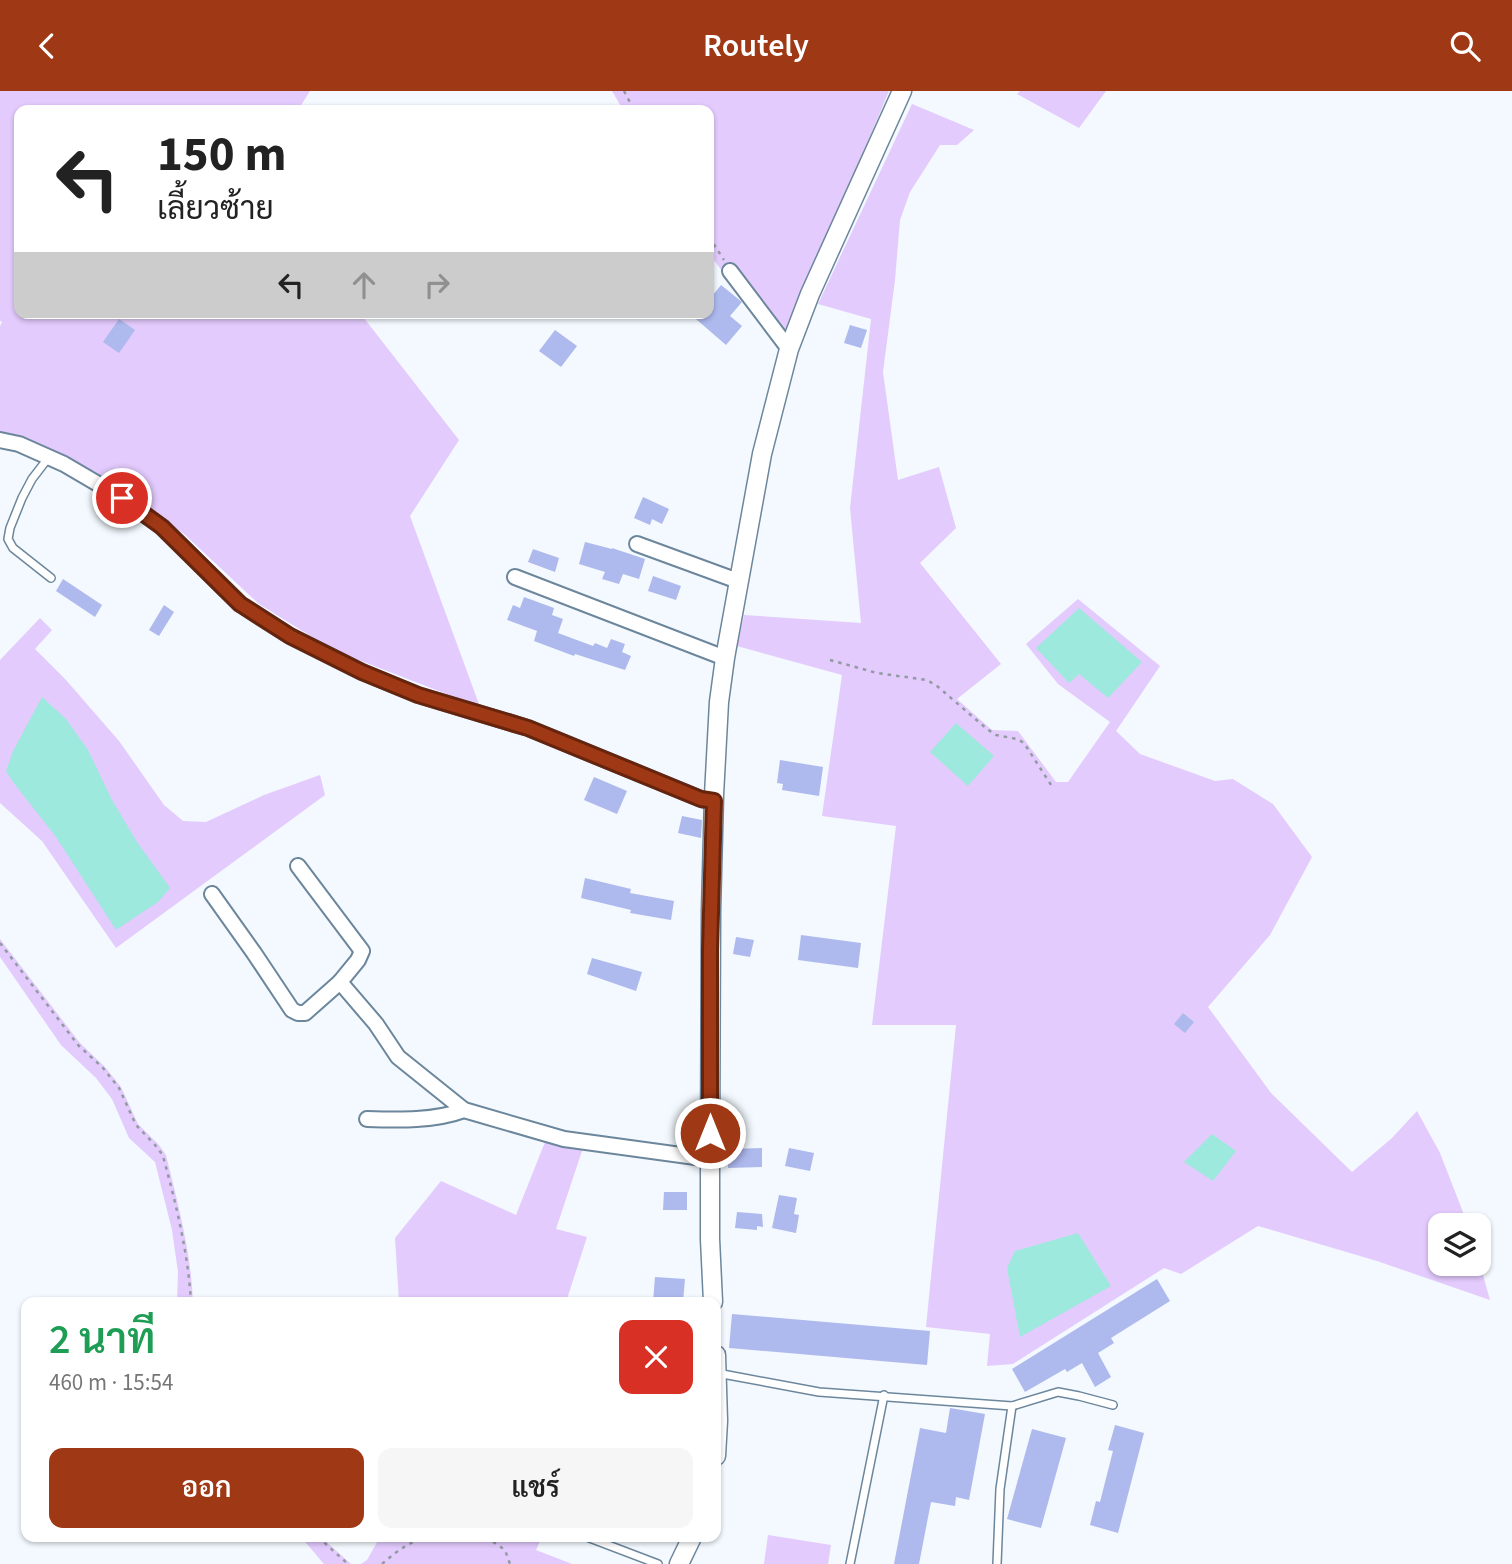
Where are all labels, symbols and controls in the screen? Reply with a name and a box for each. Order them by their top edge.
text: Routely [703,23,809,69]
icon: back [28,27,66,65]
icon: search [1446,27,1484,65]
text: 150 m [157,120,286,190]
icon: left [42,133,133,224]
text: เลี้ยวซ้าย [157,186,274,232]
icon: left [272,266,310,304]
icon: ahead [345,266,383,304]
icon: right [418,266,456,304]
pin [92,468,152,528]
icon: arrive [103,479,141,517]
position arrow [673,1096,747,1170]
map controls [1428,1213,1491,1276]
button: layers [1428,1213,1491,1276]
text: 2 นาที [49,1310,155,1370]
button: close [619,1320,693,1394]
text: 460 m · 15:54 [49,1366,173,1399]
button: ออก [49,1448,364,1528]
button: แชร์ [378,1448,693,1528]

